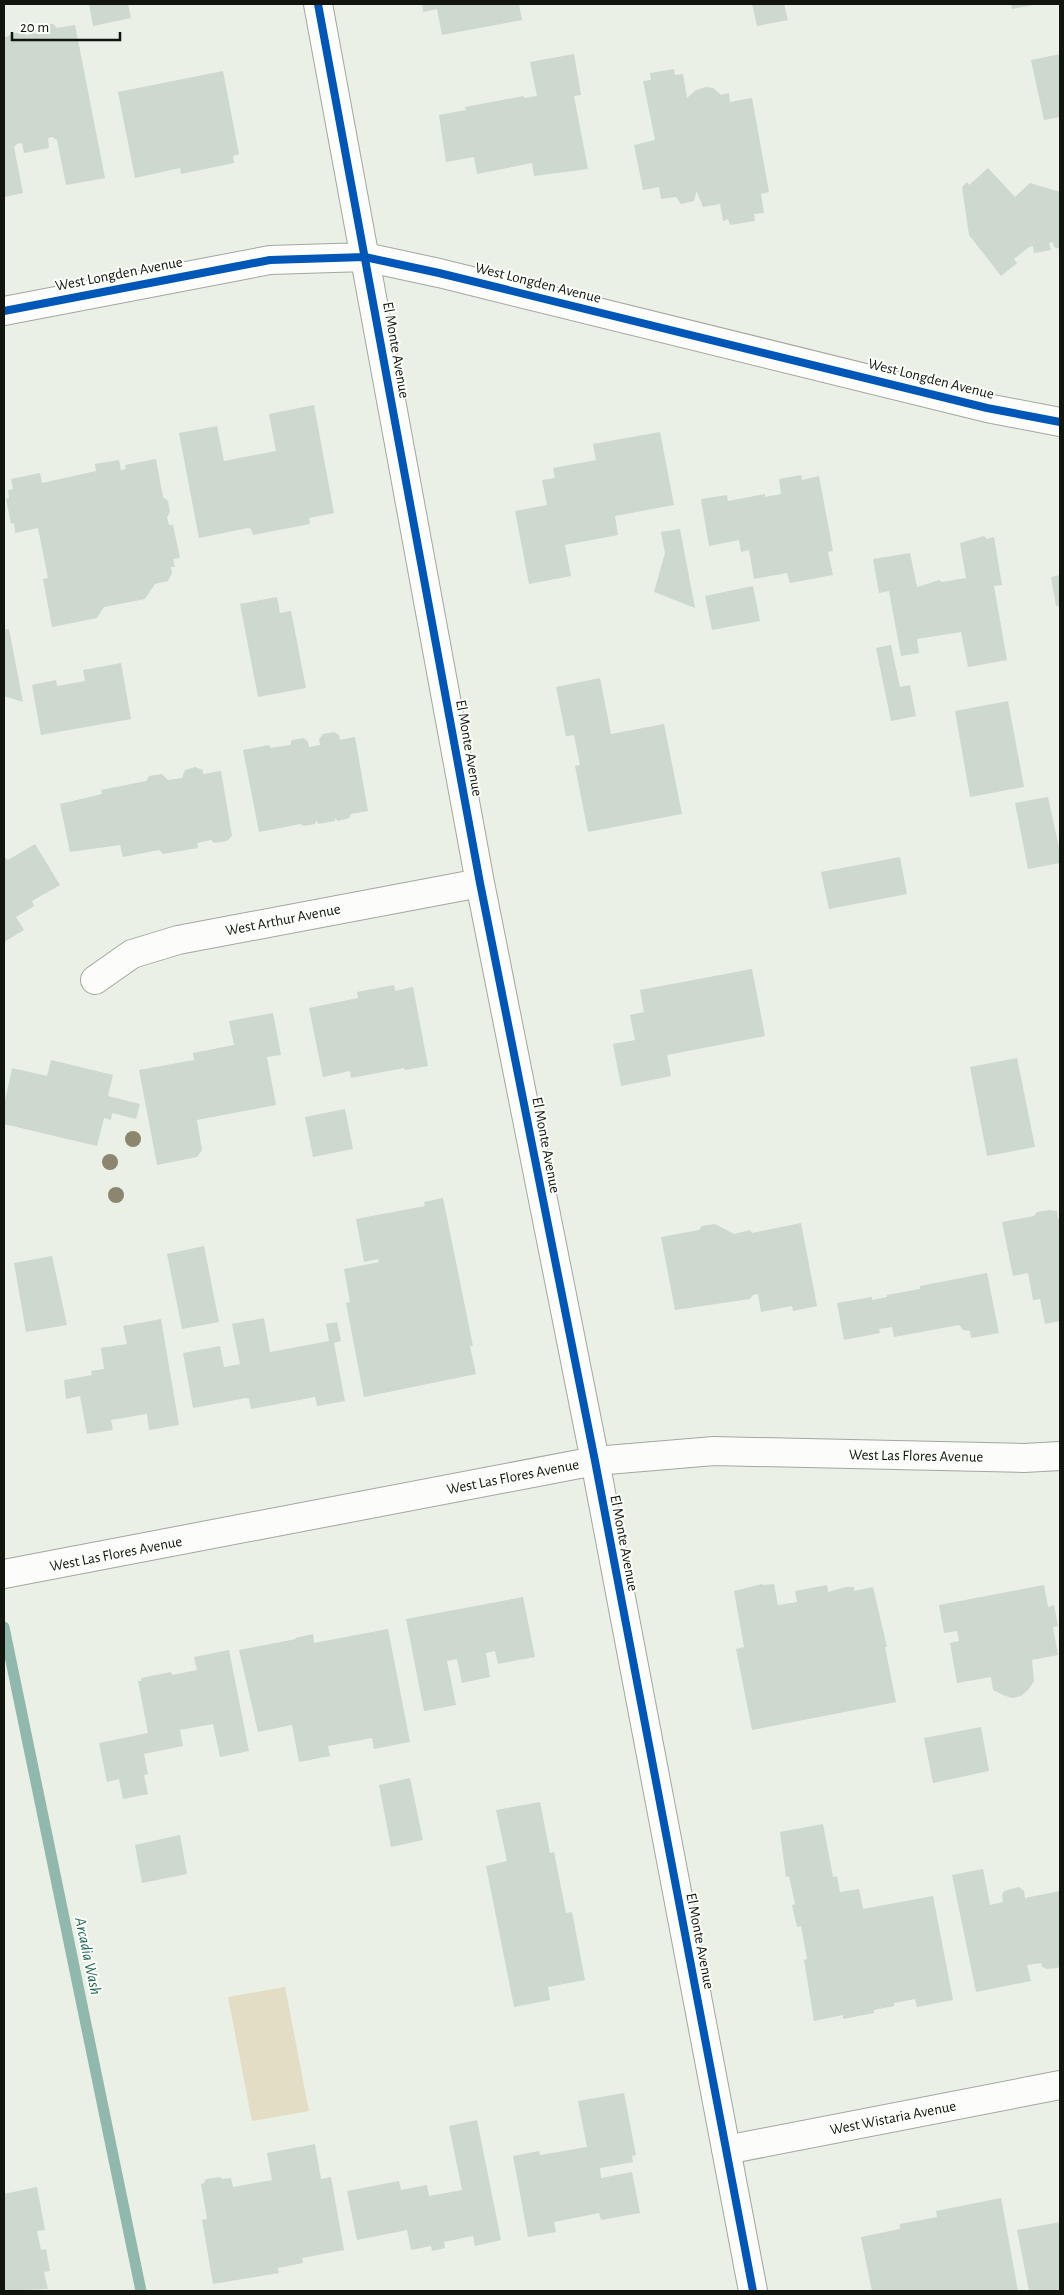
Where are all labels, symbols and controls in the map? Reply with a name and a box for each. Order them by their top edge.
scale bar [12,10,120,42]
text: 20 m [20,20,49,35]
street label: West Longden Avenue [54,254,184,294]
street label: West Longden Avenue [473,260,603,306]
street label: El Monte Avenue [380,301,412,399]
street label: West Longden Avenue [866,356,996,402]
street label: El Monte Avenue [453,699,485,797]
street label: West Arthur Avenue [224,901,342,939]
street label: El Monte Avenue [529,1096,563,1194]
street label: West Las Flores Avenue [849,1447,983,1465]
street label: West Las Flores Avenue [446,1457,581,1497]
street label: El Monte Avenue [607,1494,641,1592]
street label: West Las Flores Avenue [49,1534,184,1574]
street label: El Monte Avenue [683,1892,717,1990]
water label: Arcadia Wash [72,1915,104,1996]
street label: West Wistaria Avenue [829,2098,957,2138]

